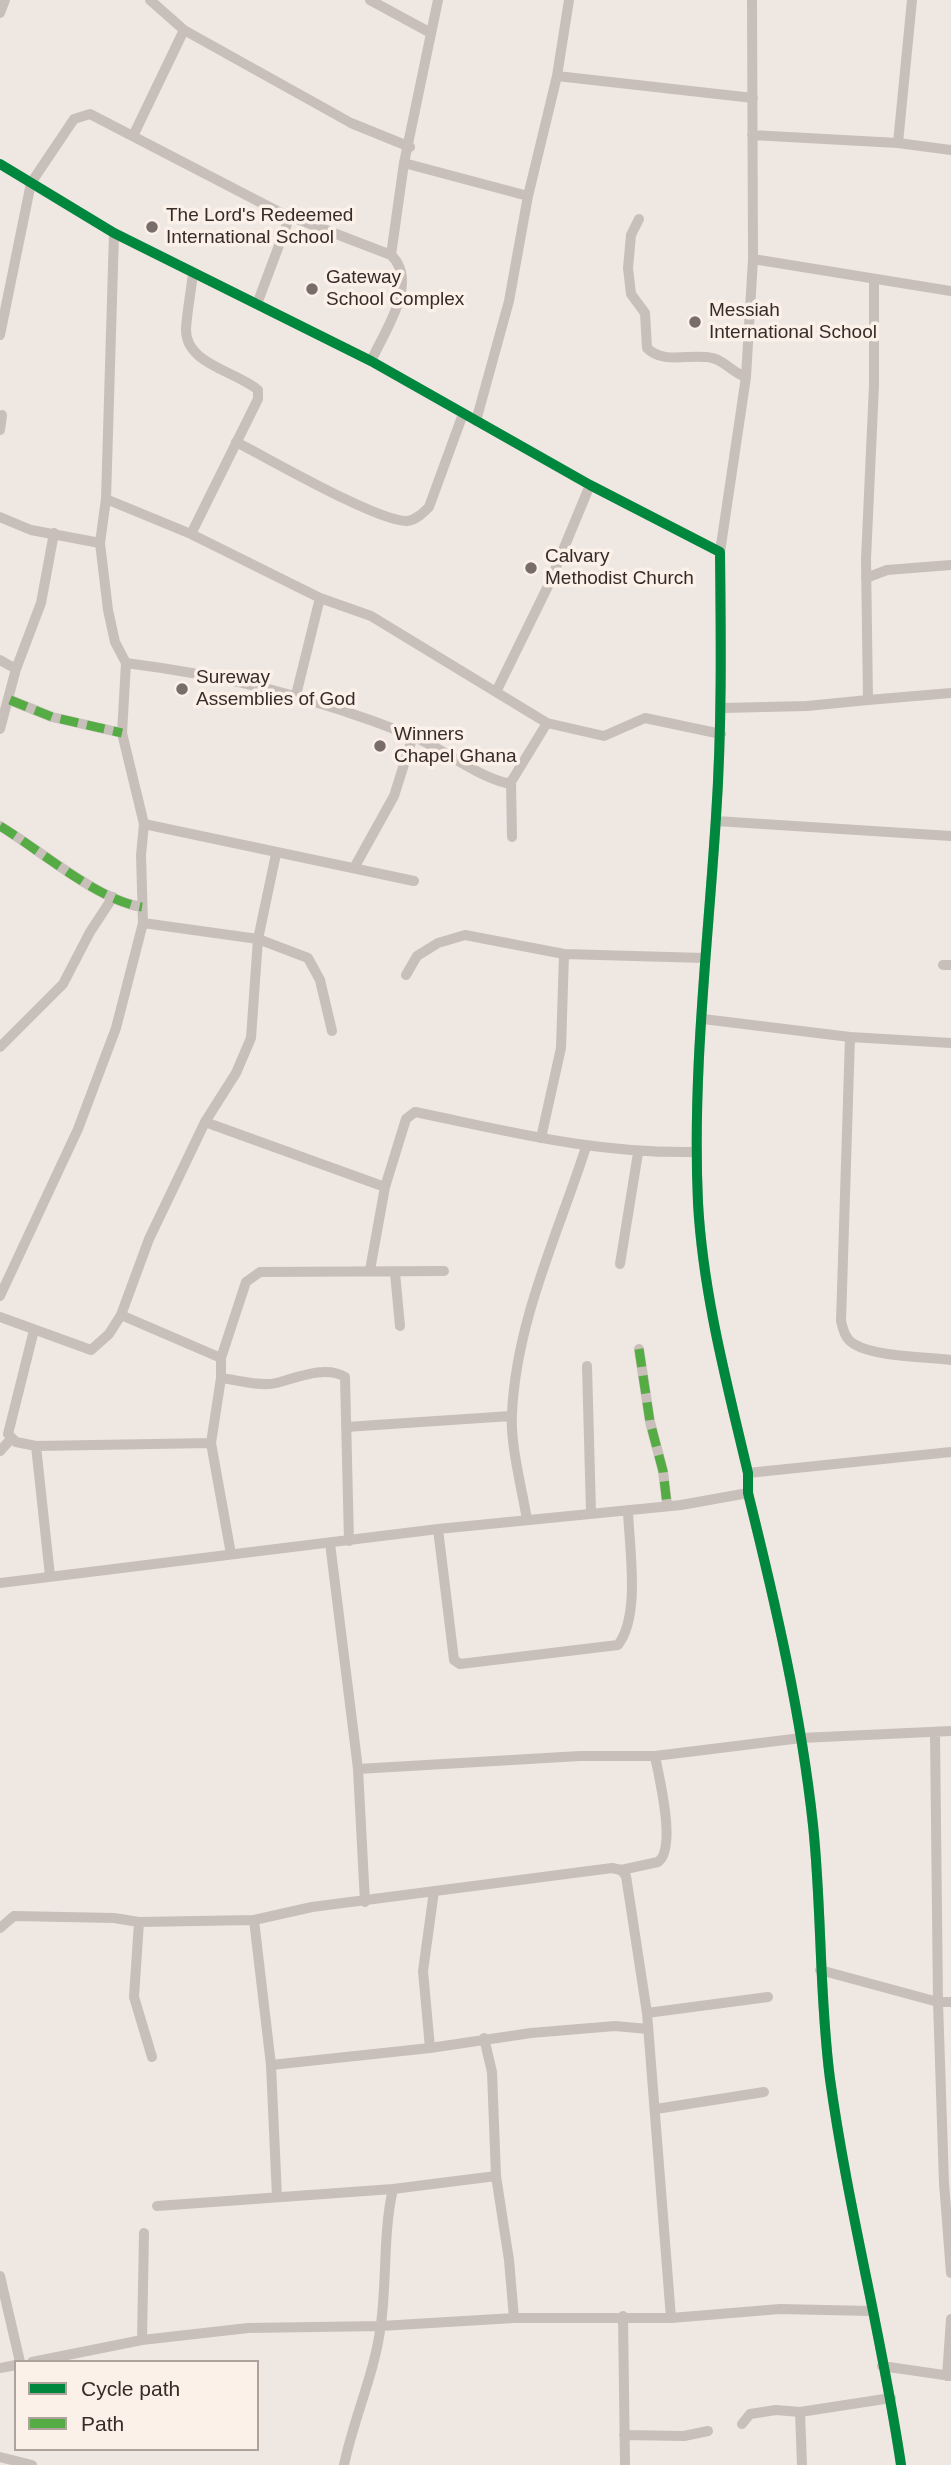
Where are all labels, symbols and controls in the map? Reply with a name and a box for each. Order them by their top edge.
place label: The Lord's Redeemed International School [166,205,353,249]
marker: The Lord's Redeemed International School [144,219,160,235]
place label: Gateway School Complex [326,267,464,311]
marker: Gateway School Complex [304,281,320,297]
place label: Messiah International School [709,300,877,344]
marker: Messiah International School [687,314,703,330]
place label: Calvary Methodist Church [545,546,694,590]
marker: Calvary Methodist Church [523,560,539,576]
place label: Sureway Assemblies of God [196,667,355,711]
marker: Sureway Assemblies of God [174,681,190,697]
place label: Winners Chapel Ghana [394,724,517,768]
marker: Winners Chapel Ghana [372,738,388,754]
legend [14,2360,259,2451]
text: Cycle path [81,2377,180,2400]
text: Path [81,2412,124,2435]

